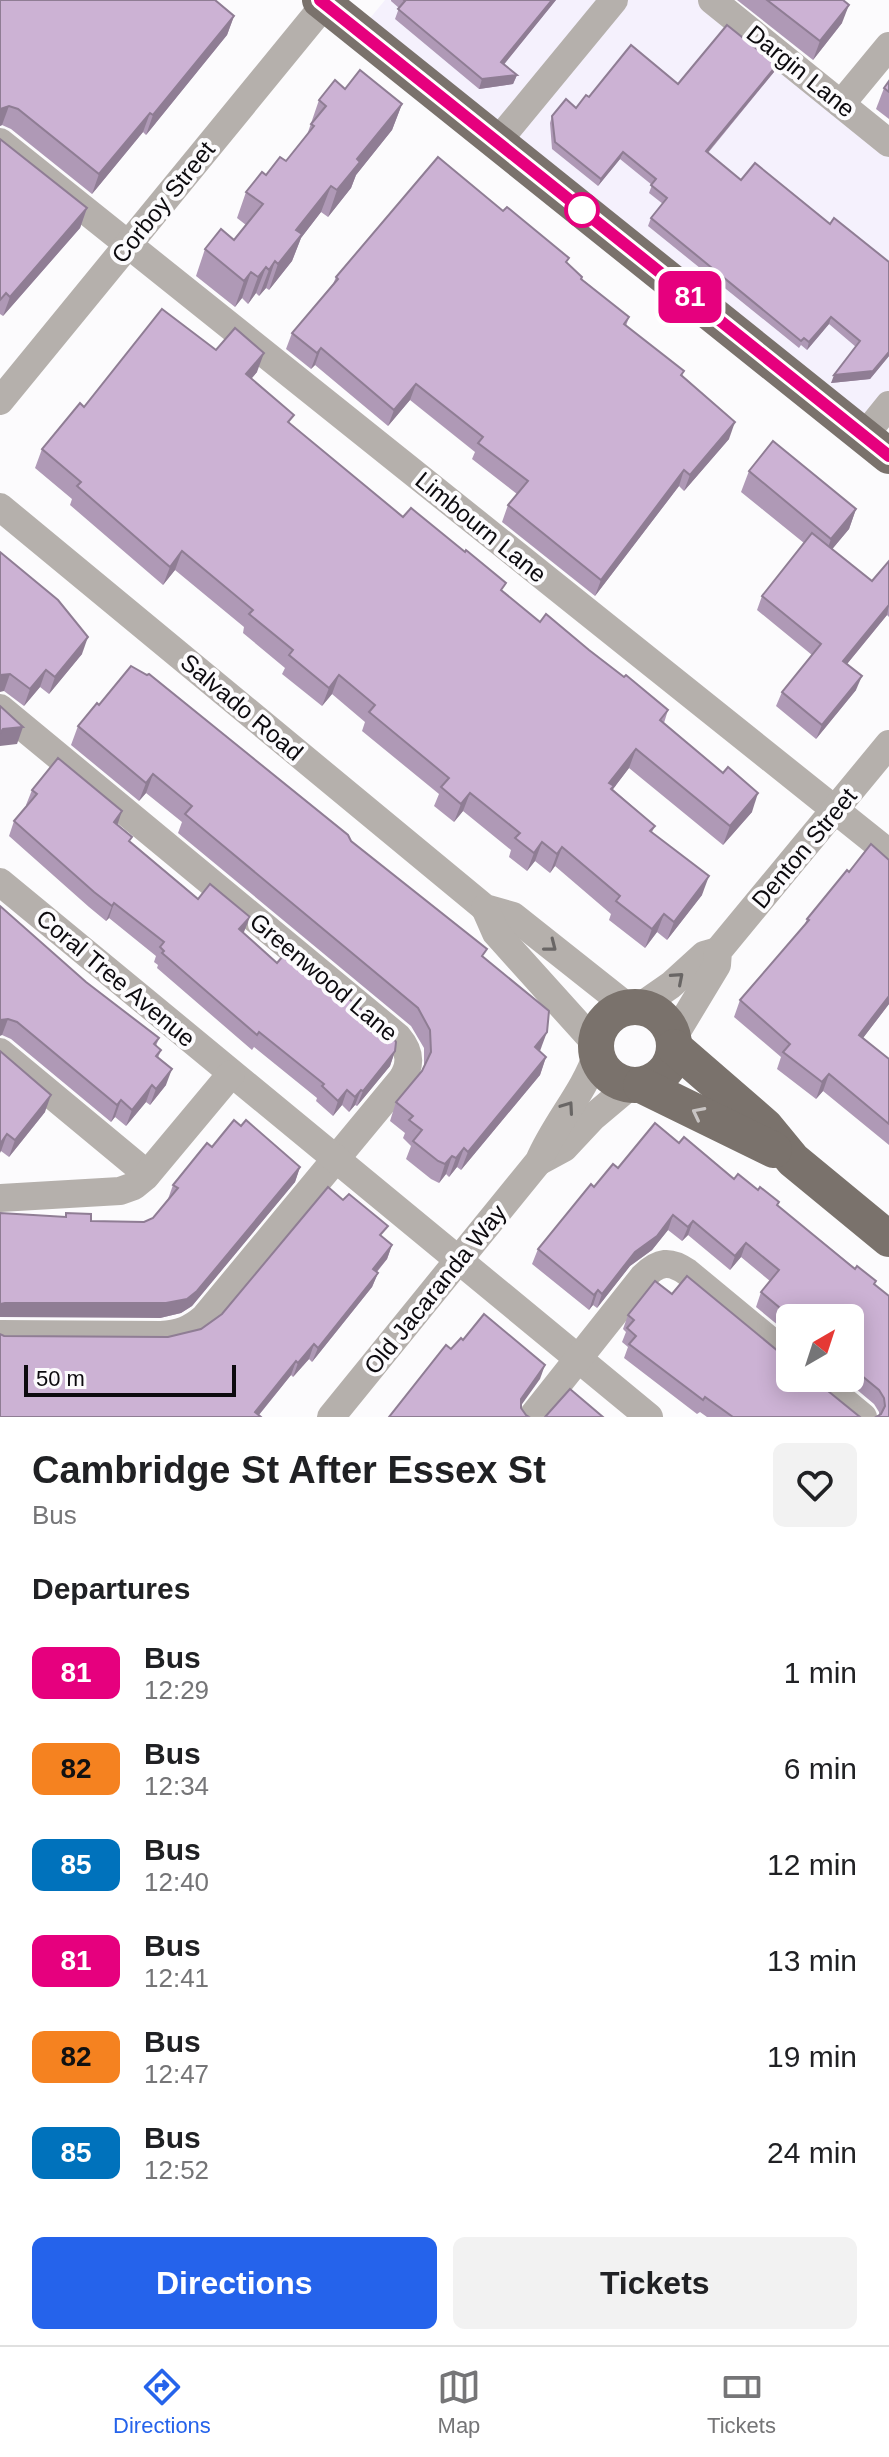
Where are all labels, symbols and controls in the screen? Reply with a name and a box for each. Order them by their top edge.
street label: Dargin Lane [742,19,860,123]
street label: Corboy Street [106,136,220,268]
unlabelled marker [565,193,599,227]
line badge: 81 [654,271,726,323]
text: 81 [674,281,706,312]
street label: Limbourn Lane [410,466,552,588]
street label: Salvado Road [176,648,308,766]
street label: Denton Street [746,782,862,913]
street label: Coral Tree Avenue [31,904,201,1052]
street label: Greenwood Lane [245,907,403,1047]
one-way arrow [542,937,557,951]
one-way arrow [668,973,683,988]
one-way arrow [558,1102,573,1116]
one-way arrow [692,1107,707,1122]
street label: Old Jacaranda Way [358,1199,512,1379]
north arrow [776,1304,864,1392]
map controls [776,1304,864,1392]
scale bar [24,1361,236,1397]
text: 50 m [36,1366,85,1391]
button: heart [773,1443,857,1527]
text: Cambridge St After Essex St [32,1449,546,1491]
text: Bus [32,1500,77,1530]
text: Departures [32,1572,190,1605]
text: Bus [144,1641,201,1674]
text: 1 min [784,1656,857,1689]
text: 81 [60,1657,92,1688]
text: 12:29 [144,1675,209,1705]
text: Bus [144,1737,201,1770]
text: 6 min [784,1752,857,1785]
text: 82 [60,1753,92,1784]
text: 12:34 [144,1771,209,1801]
text: Bus [144,1833,201,1866]
text: 12 min [767,1848,857,1881]
text: 85 [60,1849,92,1880]
text: 12:40 [144,1867,209,1897]
text: Bus [144,1929,201,1962]
text: 13 min [767,1944,857,1977]
text: 81 [60,1945,92,1976]
text: 12:41 [144,1963,209,1993]
text: Bus [144,2025,201,2058]
text: 19 min [767,2040,857,2073]
text: 82 [60,2041,92,2072]
text: 12:47 [144,2059,209,2089]
text: Bus [144,2121,201,2154]
text: 24 min [767,2136,857,2169]
text: 85 [60,2137,92,2168]
text: 12:52 [144,2155,209,2185]
button: Directions [32,2237,437,2329]
button: Tickets [453,2237,857,2329]
tab: Directions [113,2365,211,2439]
tab: Map [437,2365,481,2439]
tab: Tickets [707,2365,776,2439]

